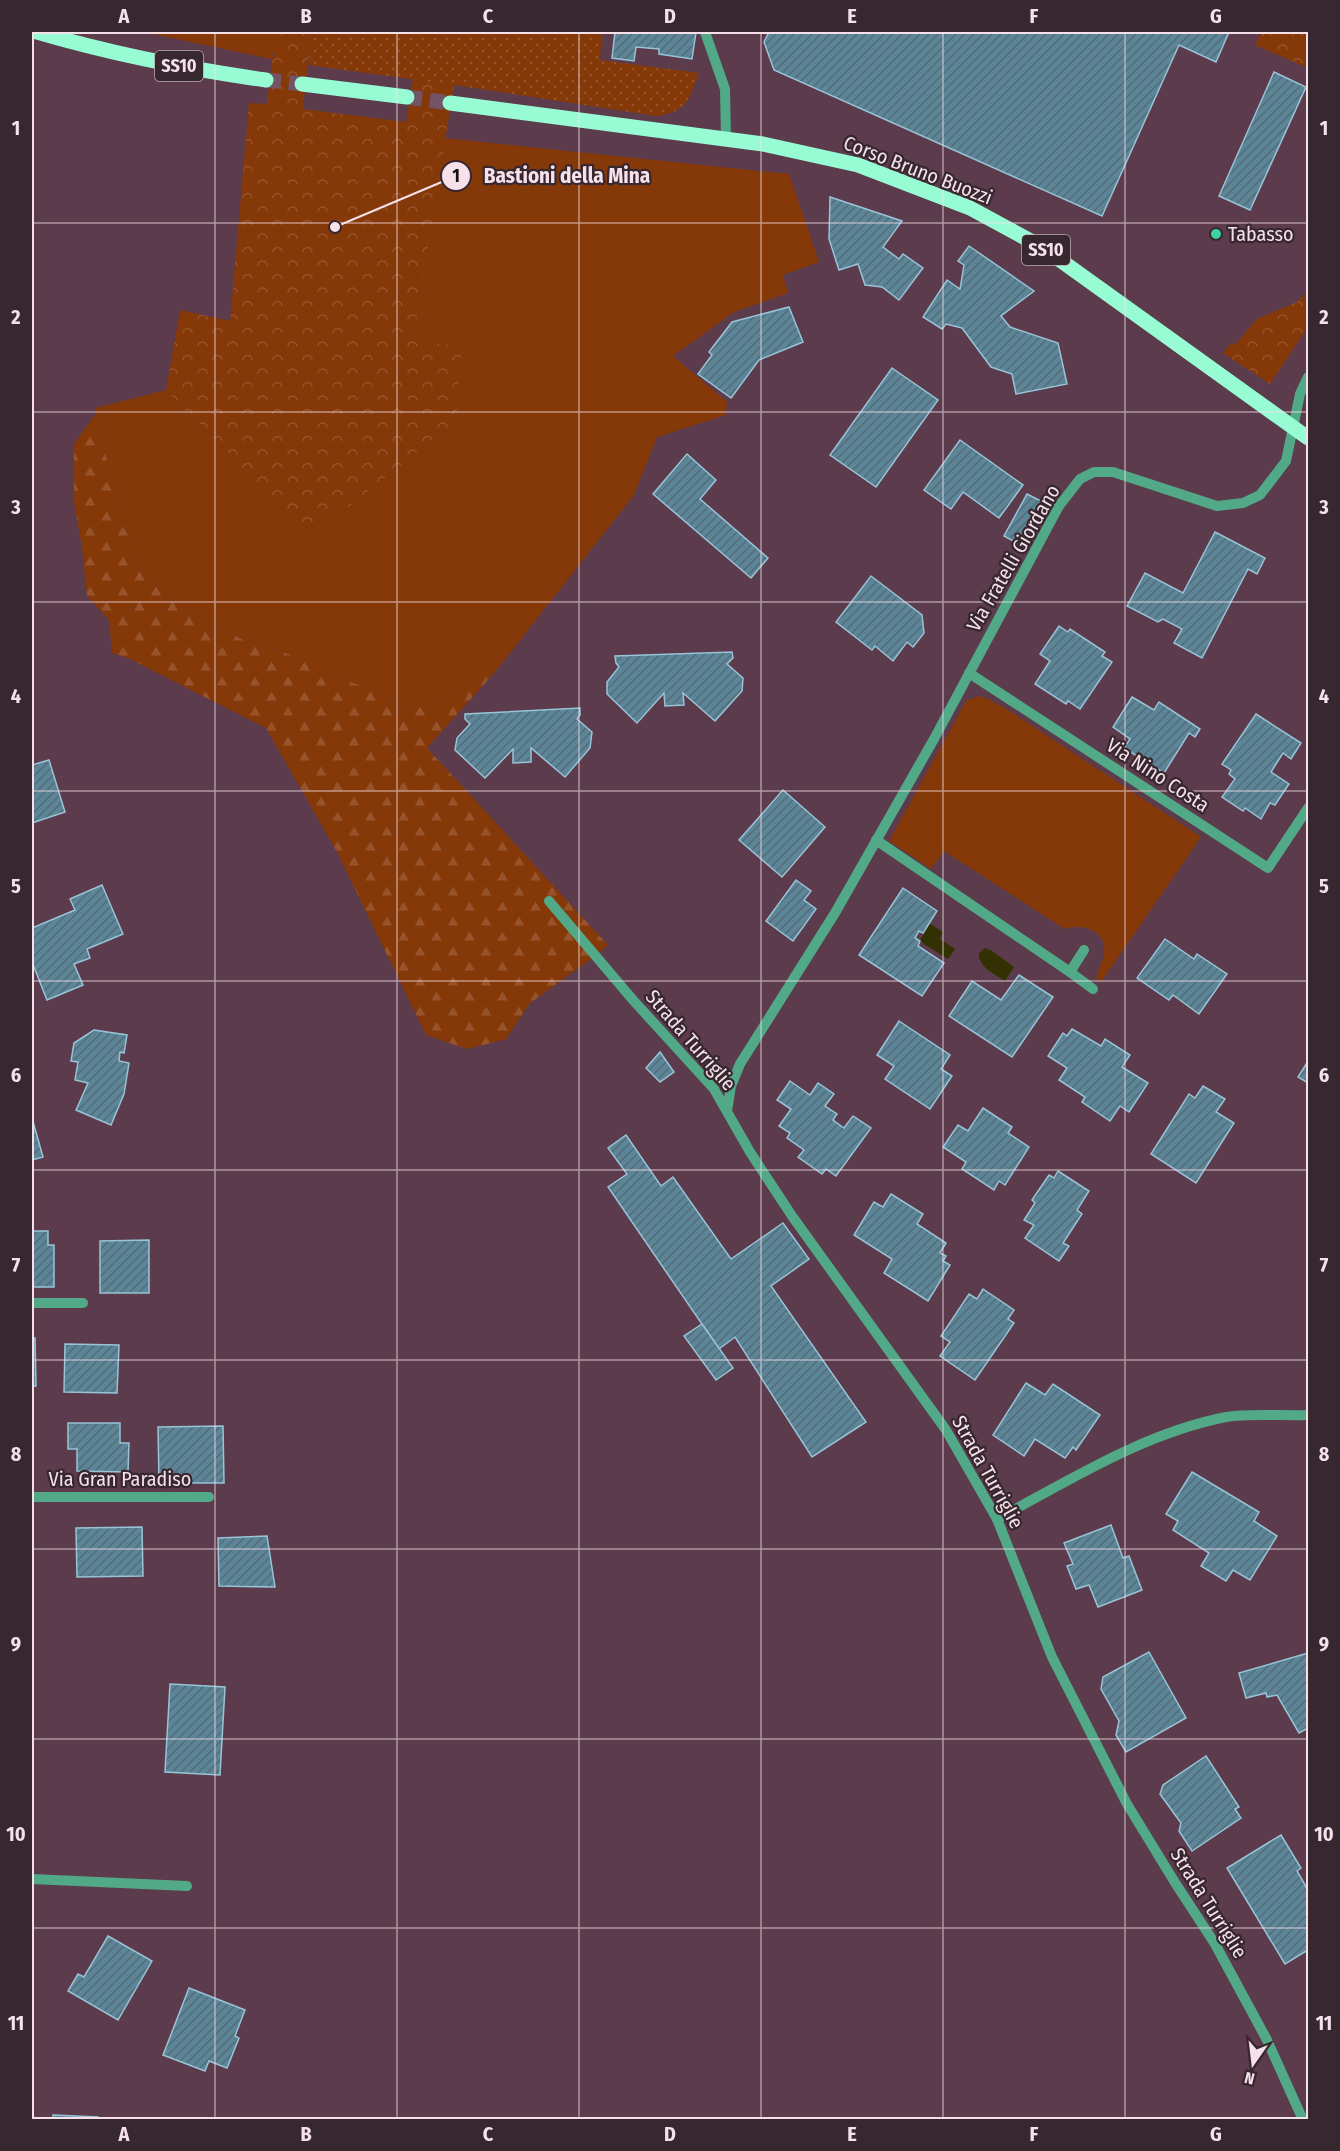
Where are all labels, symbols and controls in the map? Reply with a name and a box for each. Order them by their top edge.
text: A [118,4,131,28]
text: B [300,4,312,28]
text: C [483,4,494,28]
text: D [664,4,676,28]
text: E [847,4,857,28]
text: F [1030,4,1039,28]
text: G [1210,4,1222,28]
road number: SS10 [155,51,203,81]
text: 1 [12,116,20,140]
text: 1 [1320,116,1328,140]
street label: Corso Bruno Buozzi [840,131,996,209]
callout: Bastioni della Mina [441,157,662,196]
text: Bastioni della Mina [484,163,650,189]
text: 1 [452,165,460,187]
place label: Tabasso [1228,222,1294,246]
marker: Tabasso [1209,227,1223,241]
road number: SS10 [1022,235,1070,265]
text: 2 [10,305,21,329]
text: 2 [1318,305,1329,329]
street label: Via Fratelli Giordano [961,480,1065,636]
text: 3 [10,495,21,519]
text: 3 [1318,495,1329,519]
text: 4 [11,684,21,708]
text: 4 [1319,684,1329,708]
street label: Via Nino Costa [1102,733,1214,817]
text: 5 [11,874,21,898]
text: 5 [1319,874,1329,898]
street label: Strada Turriglie [641,985,741,1095]
text: 6 [11,1063,21,1087]
text: 6 [1319,1063,1329,1087]
text: 7 [12,1253,21,1277]
text: 7 [1320,1253,1329,1277]
street label: Strada Turriglie [947,1411,1029,1533]
text: 8 [11,1442,22,1466]
text: 8 [1319,1442,1330,1466]
street label: Via Gran Paradiso [49,1467,191,1491]
text: 9 [11,1632,21,1656]
text: 9 [1319,1632,1329,1656]
text: 10 [6,1822,26,1846]
text: 10 [1314,1822,1334,1846]
street label: Strada Turriglie [1166,1843,1252,1963]
text: 11 [8,2011,24,2035]
text: 11 [1316,2011,1332,2035]
north arrow [1223,2034,1283,2094]
text: N [1243,2068,1256,2088]
text: A [118,2122,131,2146]
text: B [300,2122,312,2146]
text: C [483,2122,494,2146]
text: D [664,2122,676,2146]
text: E [847,2122,857,2146]
text: F [1030,2122,1039,2146]
text: G [1210,2122,1222,2146]

